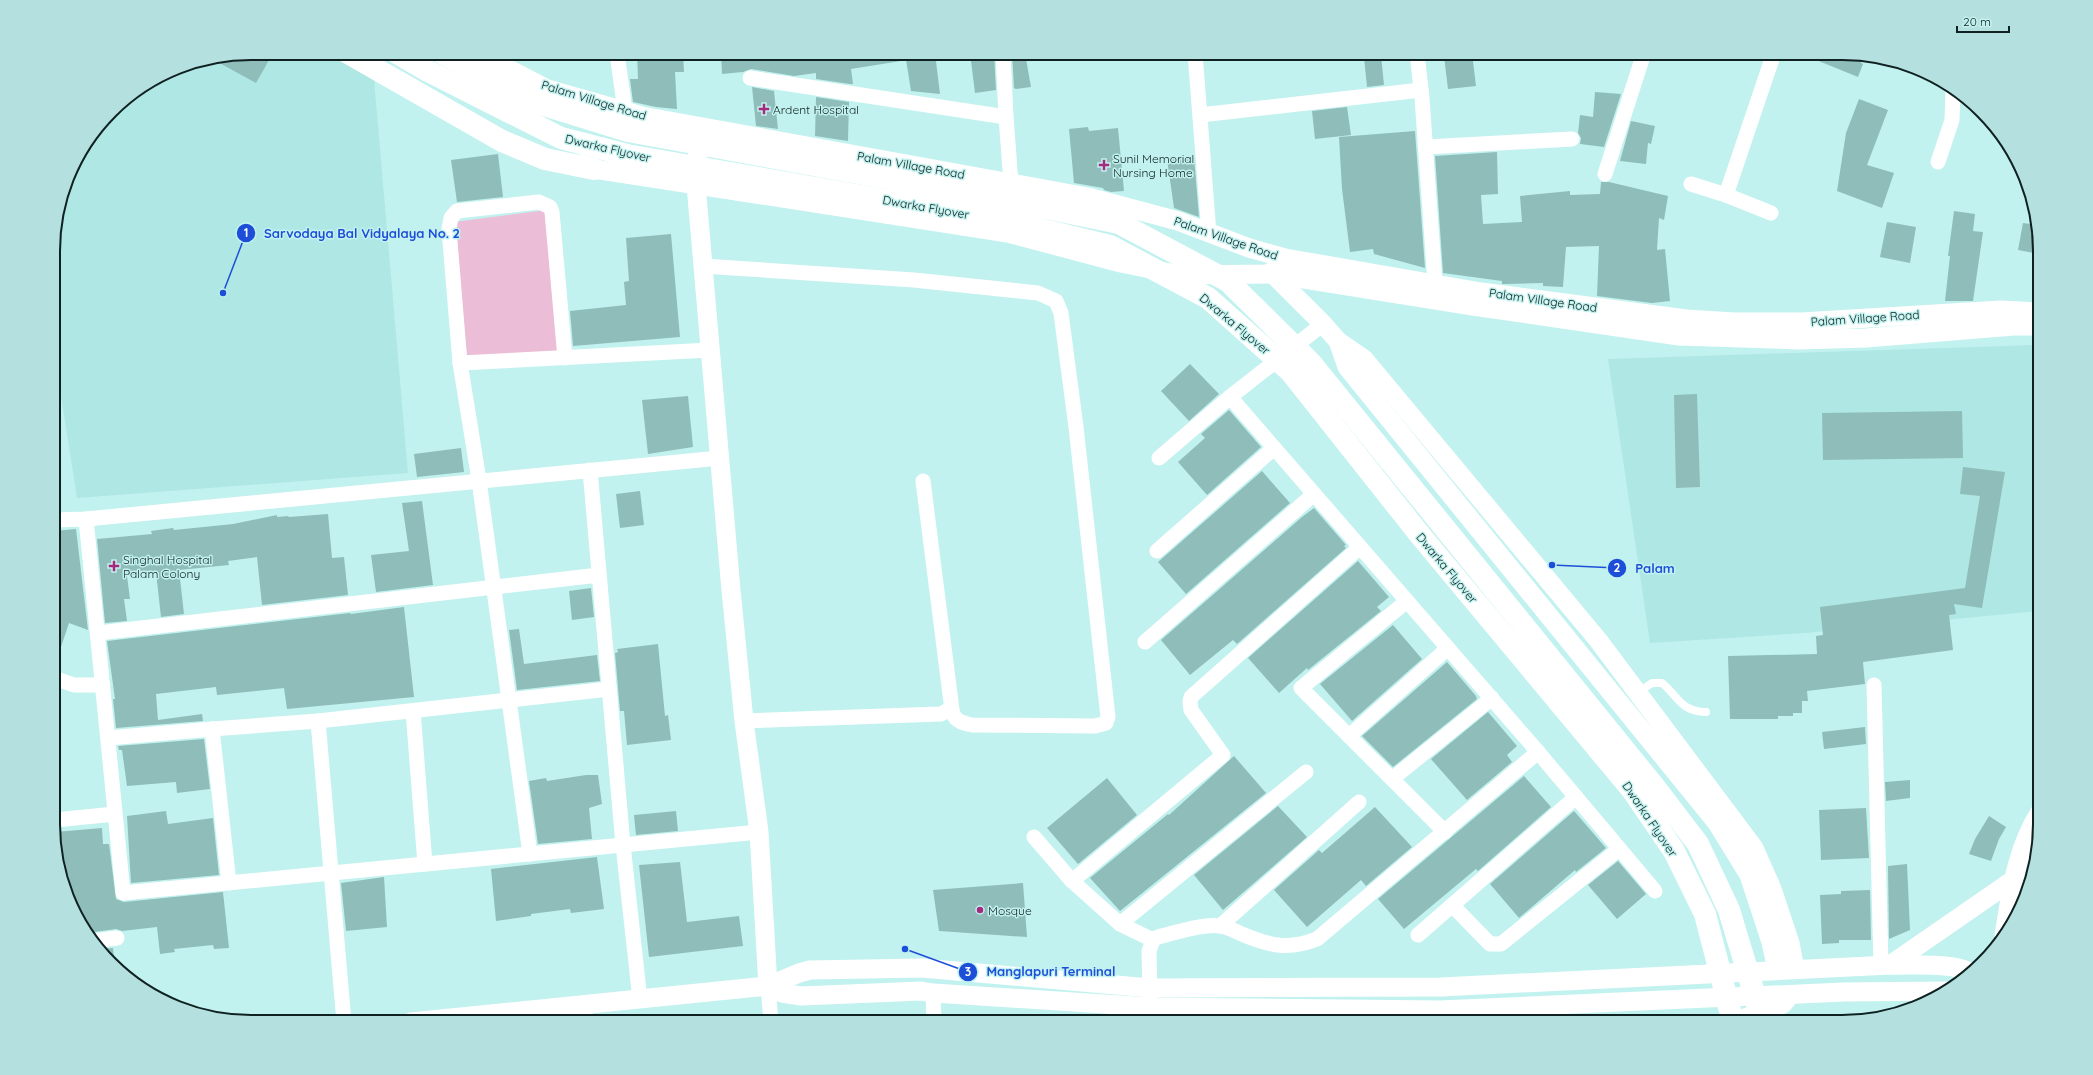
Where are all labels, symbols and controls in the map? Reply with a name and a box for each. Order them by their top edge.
scale bar [1957,8,2009,34]
text: 20 m [1963,14,1991,29]
street label: Palam Village Road [540,77,648,123]
place label: Ardent Hospital [773,102,859,117]
marker: Ardent Hospital [758,103,770,115]
street label: Dwarka Flyover [564,131,653,165]
street label: Palam Village Road [856,148,966,182]
place label: Sunil Memorial Nursing Home [1113,151,1194,180]
marker: Sunil Memorial Nursing Home [1098,159,1110,171]
street label: Dwarka Flyover [882,192,971,222]
street label: Palam Village Road [1172,213,1280,263]
callout: Sarvodaya Bal Vidyalaya No. 2 [236,221,468,246]
text: 1 [244,225,248,240]
text: Sarvodaya Bal Vidyalaya No. 2 [264,225,460,241]
street label: Palam Village Road [1488,285,1598,315]
street label: Dwarka Flyover [1197,290,1274,358]
street label: Palam Village Road [1810,307,1920,329]
street label: Dwarka Flyover [1413,530,1481,607]
place label: Singhal Hospital Palam Colony [123,552,212,581]
callout: Palam [1607,556,1683,581]
marker: Singhal Hospital Palam Colony [108,560,120,572]
text: 2 [1614,560,1621,575]
text: Palam [1635,560,1675,576]
street label: Dwarka Flyover [1619,779,1681,860]
place label: Mosque [988,903,1032,918]
marker: Mosque [975,905,985,915]
callout: Manglapuri Terminal [958,959,1123,984]
text: Manglapuri Terminal [986,963,1116,979]
text: 3 [965,964,971,979]

